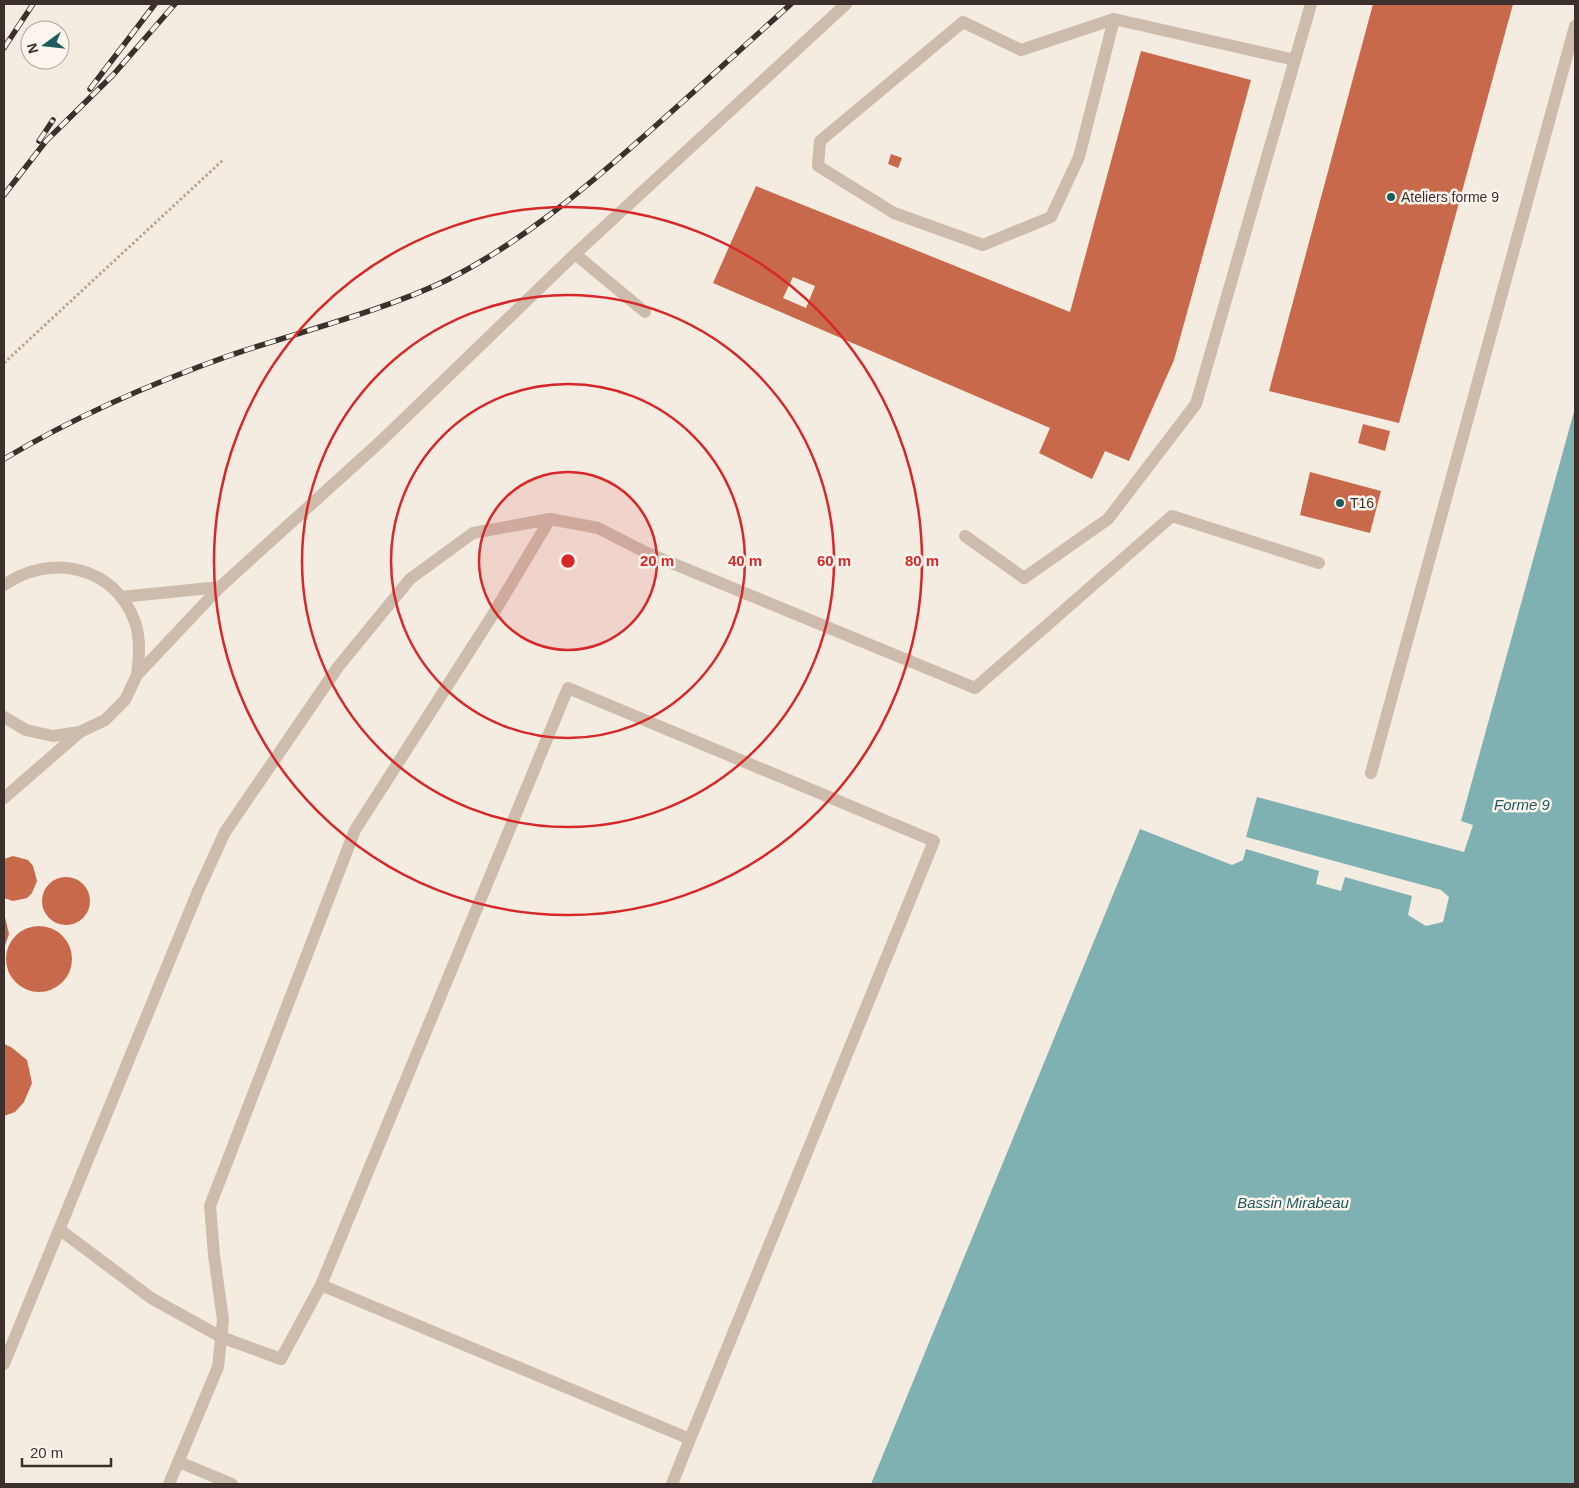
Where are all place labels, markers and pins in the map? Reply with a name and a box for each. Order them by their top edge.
place label: Ateliers forme 9 [1401,189,1499,205]
marker: Ateliers forme 9 [1385,191,1397,203]
place label: T16 [1350,495,1374,511]
marker: T16 [1334,497,1346,509]
centre of rings [559,552,577,570]

